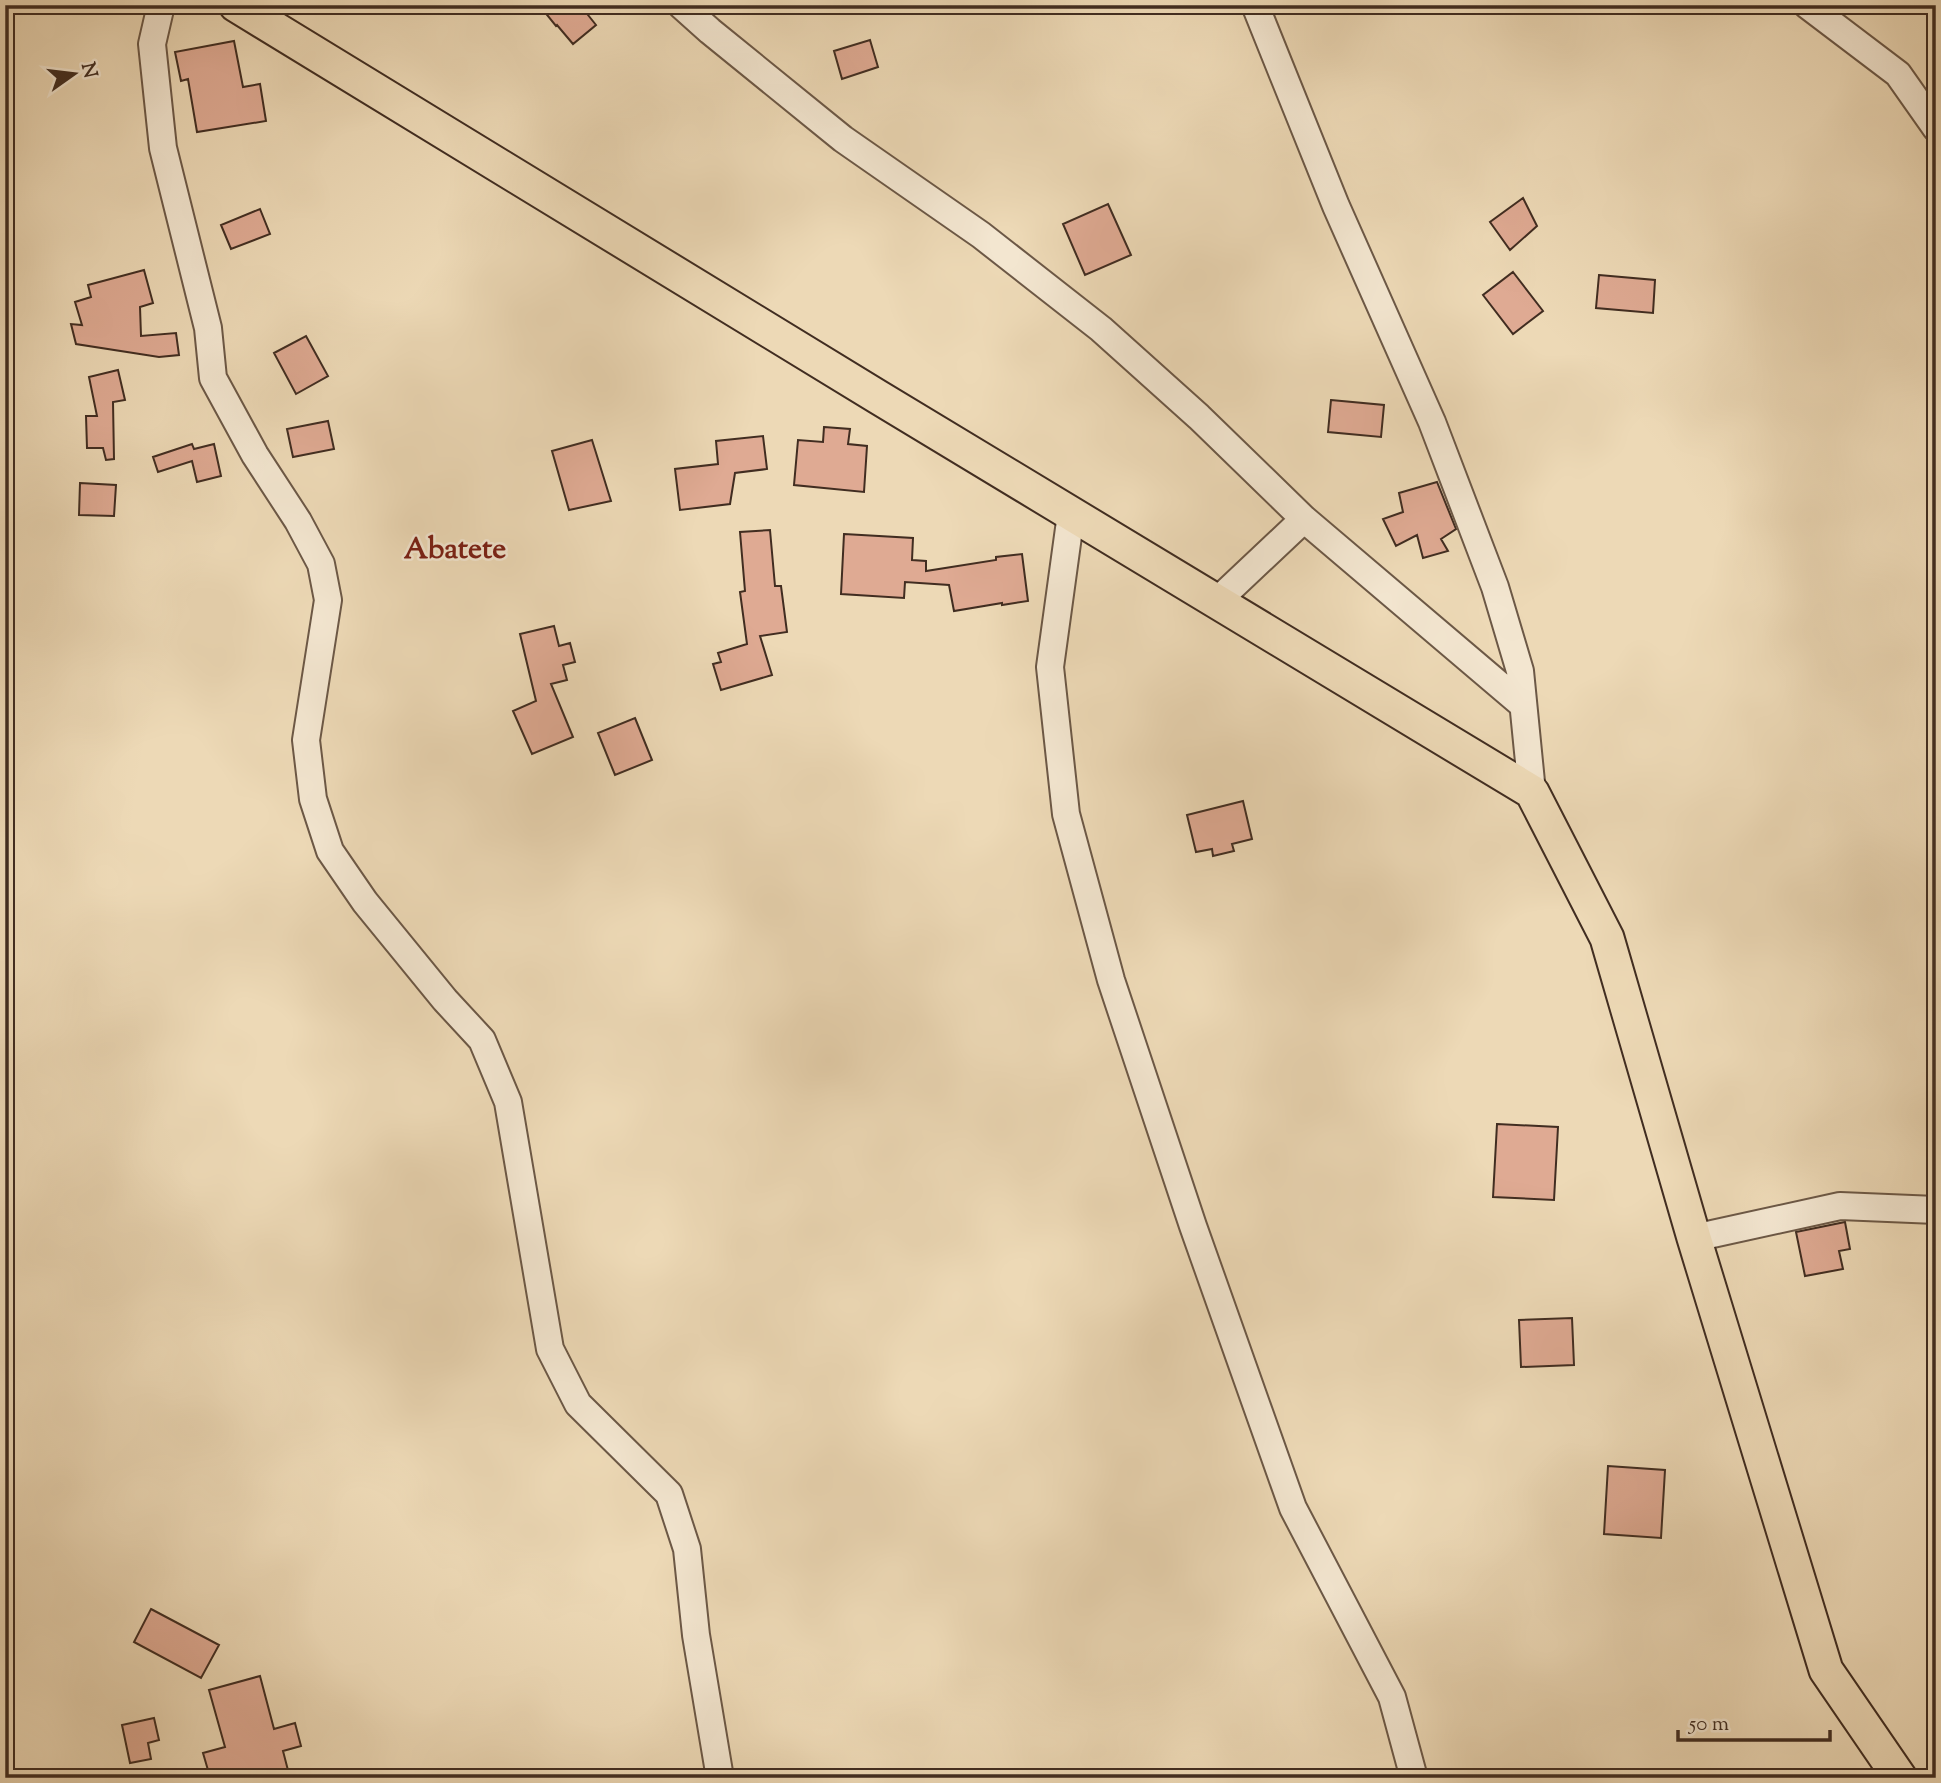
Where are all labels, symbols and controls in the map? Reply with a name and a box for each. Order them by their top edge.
north arrow [38,38,108,108]
text: N [73,60,103,81]
district label: Abatete [404,529,506,572]
scale bar [1678,1699,1831,1743]
text: 50 m [1688,1710,1729,1740]

